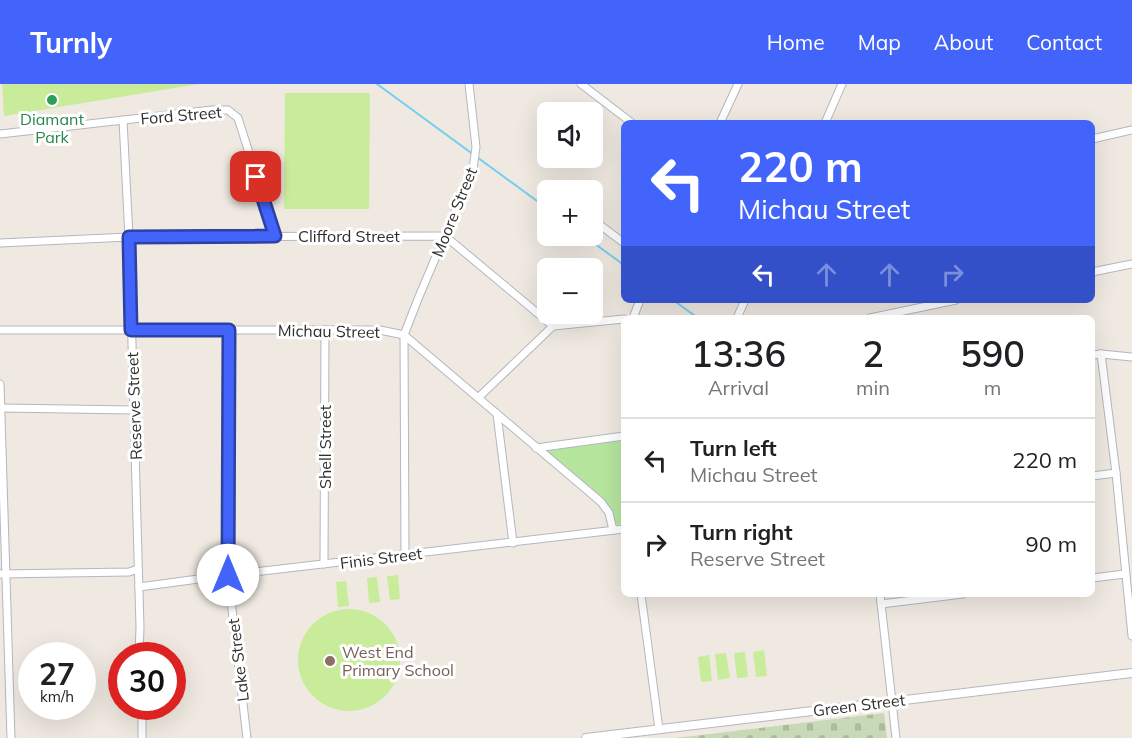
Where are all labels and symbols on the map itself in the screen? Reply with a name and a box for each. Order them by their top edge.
marker: Diamant Park [45,93,59,107]
street label: Ford Street [140,101,223,129]
place label: Diamant Park [20,109,84,147]
pin [230,151,281,202]
street label: Moore Street [427,164,481,260]
street label: Clifford Street [298,226,400,246]
street label: Michau Street [278,320,381,342]
street label: Reserve Street [122,351,146,460]
street label: Shell Street [315,405,335,489]
position arrow [196,543,260,607]
street label: Finis Street [339,543,423,573]
street label: Lake Street [223,617,253,703]
speed limit sign: 30 [108,642,186,720]
place label: West End Primary School [342,642,454,680]
marker: West End Primary School [323,654,337,668]
street label: Green Street [812,689,907,721]

